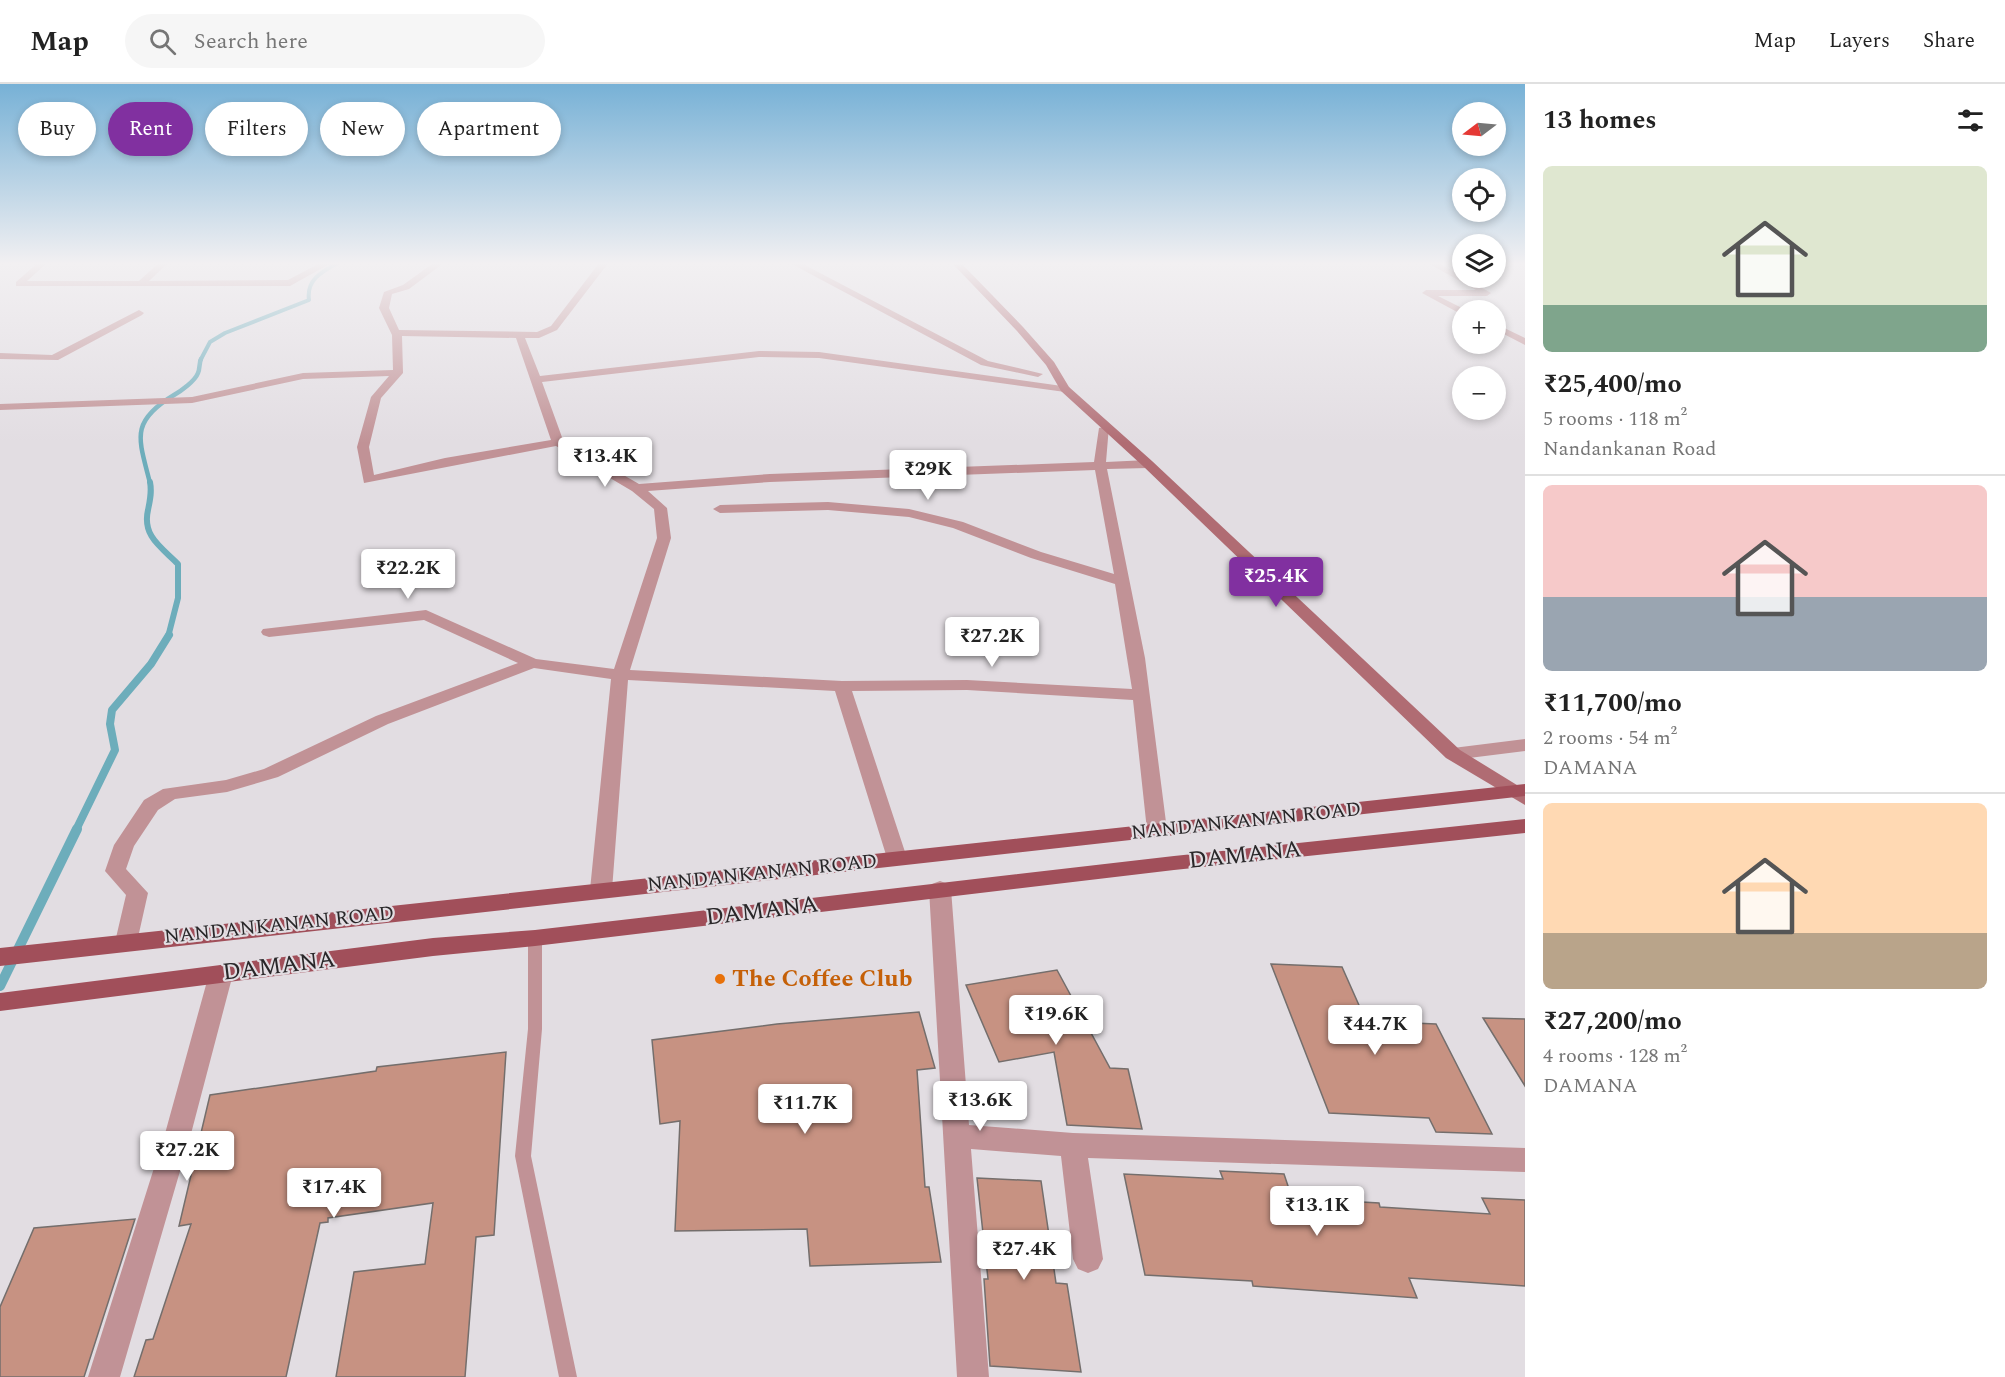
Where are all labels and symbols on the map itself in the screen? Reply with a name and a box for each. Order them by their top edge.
north arrow [1452,102,1506,156]
pin: ₹13.4K [556,437,654,488]
pin: ₹29K [892,450,964,501]
pin: ₹22.2K [359,549,457,600]
pin: ₹25.4K [1227,557,1325,608]
pin: ₹27.2K [943,617,1041,668]
street label: NANDANKANAN ROAD [1129,794,1363,848]
street label: DAMANA [1187,831,1303,879]
street label: NANDANKANAN ROAD [645,846,879,900]
street label: DAMANA [704,886,820,936]
street label: NANDANKANAN ROAD [162,898,396,952]
street label: DAMANA [221,941,337,991]
place label: The Coffee Club [732,961,912,997]
marker: The Coffee Club [713,972,727,986]
pin: ₹19.6K [1007,995,1105,1046]
pin: ₹44.7K [1326,1005,1424,1056]
pin: ₹13.6K [931,1081,1029,1132]
pin: ₹11.7K [756,1084,854,1135]
pin: ₹27.2K [138,1131,236,1182]
pin: ₹17.4K [285,1168,383,1219]
pin: ₹13.1K [1268,1186,1366,1237]
pin: ₹27.4K [975,1230,1073,1281]

